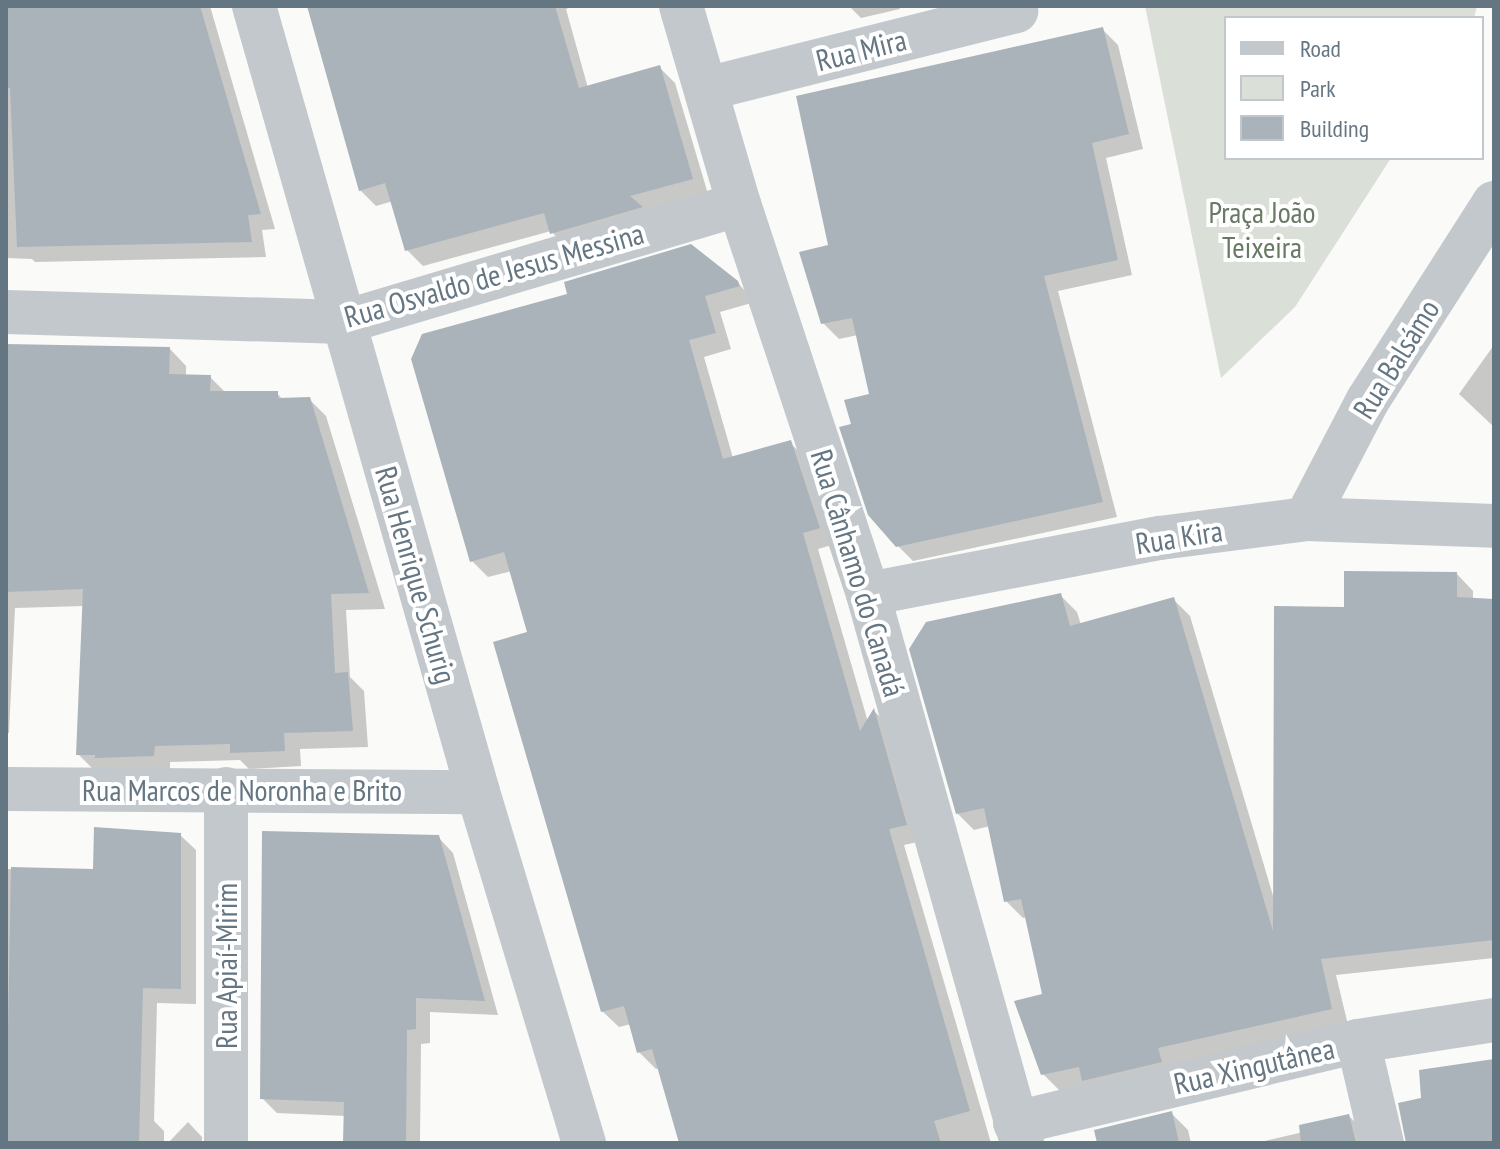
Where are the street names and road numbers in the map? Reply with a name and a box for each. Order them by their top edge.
street label: Rua Mira [812,21,910,79]
street label: Rua Osvaldo de Jesus Messina [340,215,648,335]
street label: Rua Balsámo [1345,293,1447,425]
street label: Rua Cânhamo do Canadá [803,445,913,701]
street label: Rua Henrique Schurig [368,462,464,688]
street label: Rua Kira [1133,512,1225,562]
street label: Rua Marcos de Noronha e Brito [82,772,402,808]
street label: Rua Apiaí-Mirim [208,883,244,1049]
street label: Rua Xingutânea [1170,1030,1338,1102]

